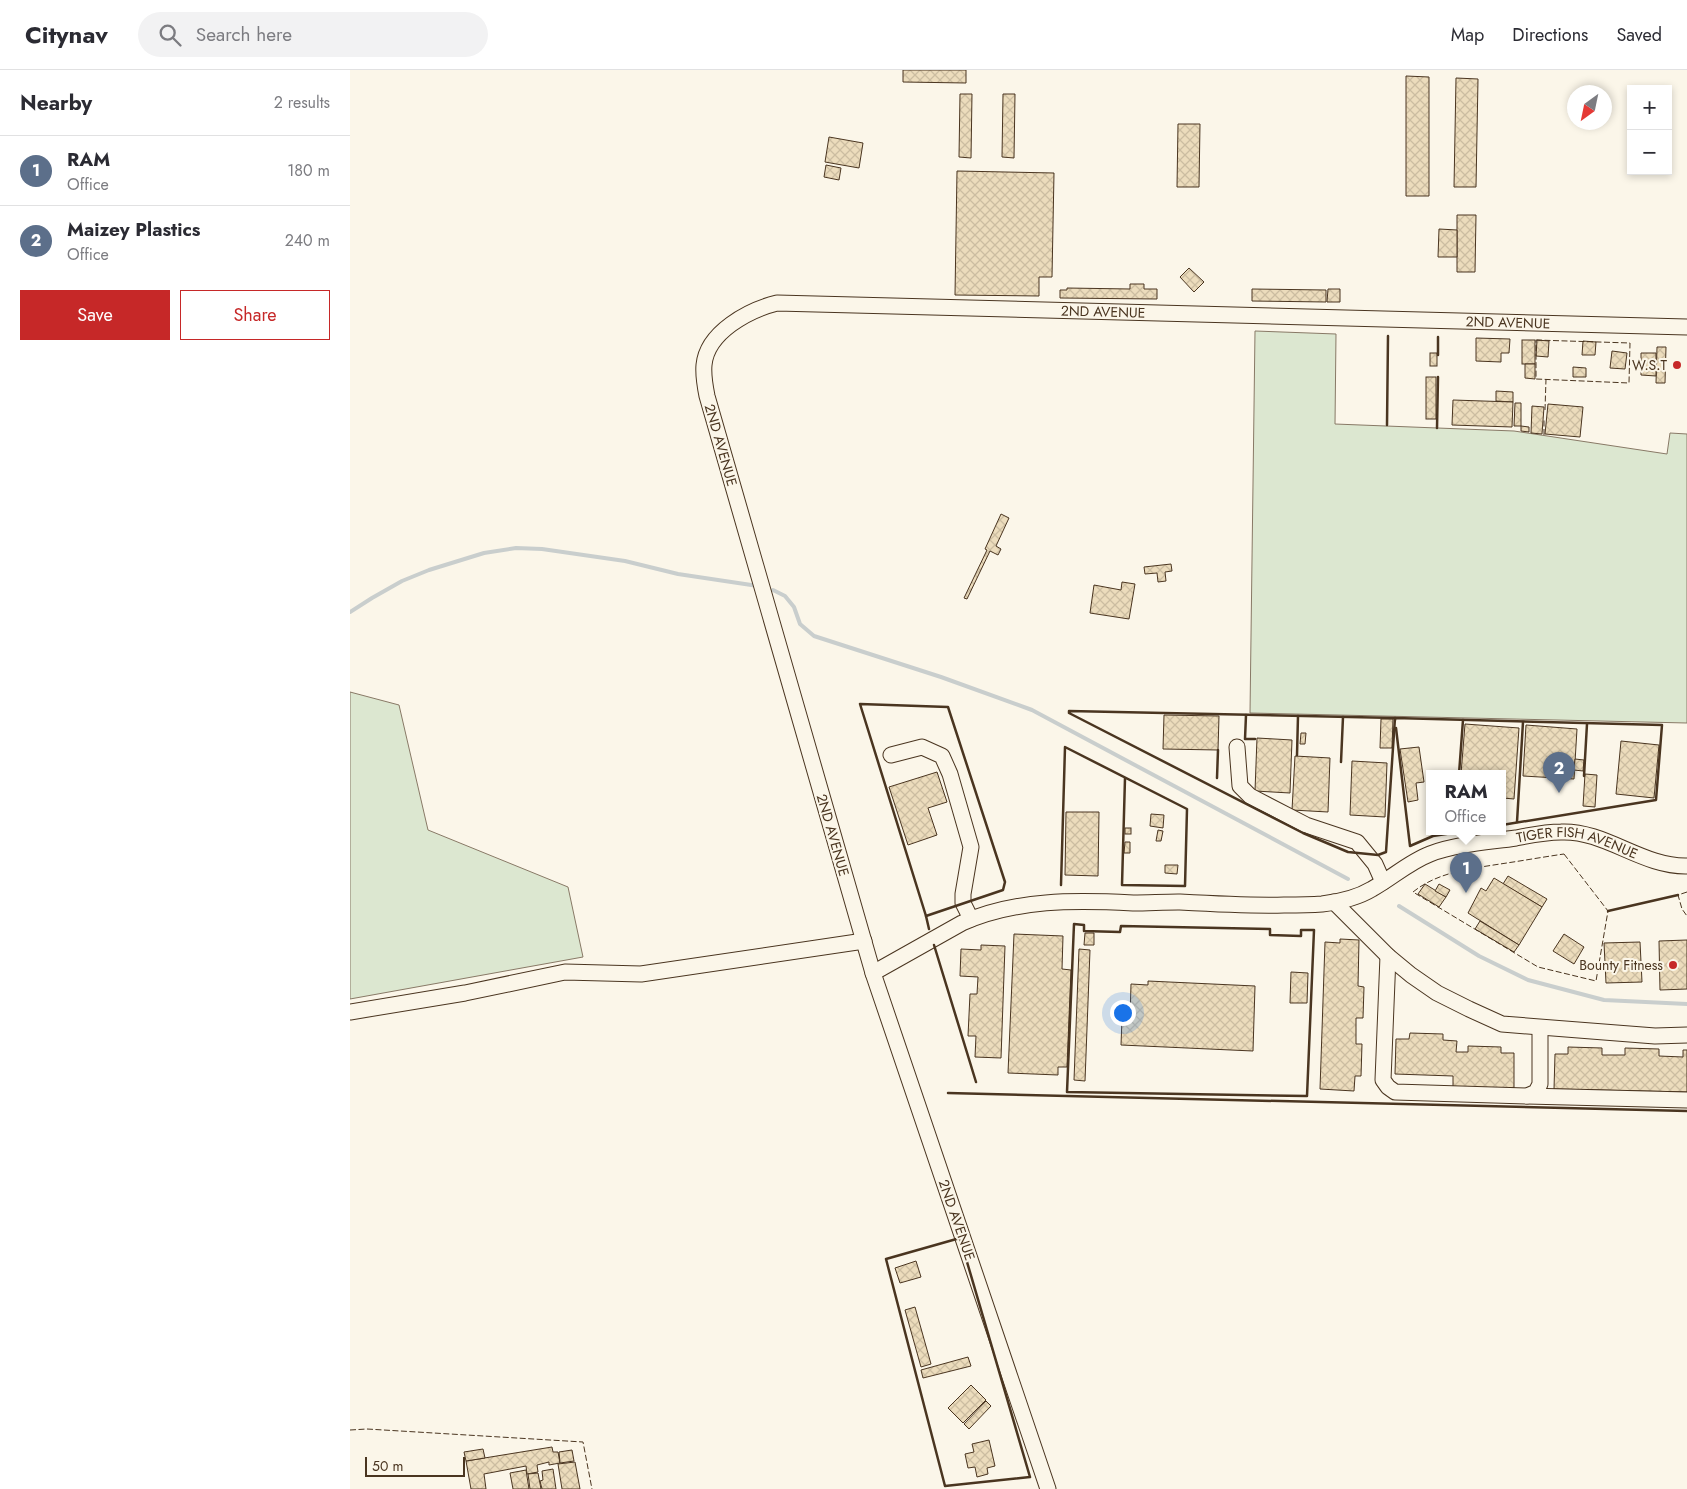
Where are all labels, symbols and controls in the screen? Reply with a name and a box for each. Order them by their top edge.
search box [138,12,488,57]
text: Citynav [25,17,108,52]
icon: search [156,21,184,49]
text: Search here [196,21,292,48]
text: Map [1451,22,1484,48]
text: Directions [1512,22,1588,48]
text: Saved [1616,22,1662,48]
north arrow [1567,85,1612,130]
map controls [1627,85,1672,175]
button: + [1627,85,1672,130]
text: Nearby [20,88,92,118]
text: 2 results [274,91,330,114]
button: − [1627,130,1672,175]
text: RAM [67,146,110,173]
text: 1 [32,159,40,182]
text: 180 m [287,159,330,182]
text: Office [67,173,109,196]
text: Maizey Plastics [67,216,200,243]
text: 2 [31,229,41,252]
text: 240 m [285,229,330,252]
text: Office [67,243,109,266]
button: Save [20,290,170,340]
button: Share [180,290,330,340]
street label: 2ND AVENUE [1061,300,1146,323]
street label: 2ND AVENUE [1465,311,1551,333]
place label: W.S.T [1632,355,1667,375]
marker: W.S.T [1671,359,1683,371]
street label: 2ND AVENUE [700,402,742,488]
pin: 2 [1543,752,1575,793]
popup [1426,770,1506,835]
text: RAM [1444,778,1488,805]
street label: 2ND AVENUE [812,792,854,878]
text: Office [1444,805,1486,828]
street label: TIGER FISH AVENUE [1514,822,1641,864]
pin: 1 [1450,852,1482,893]
place label: Bounty Fitness [1579,955,1663,975]
marker: Bounty Fitness [1667,959,1679,971]
your location [1110,1000,1136,1026]
street label: 2ND AVENUE [934,1177,980,1263]
scale bar [365,1454,465,1477]
text: 50 m [372,1456,403,1476]

